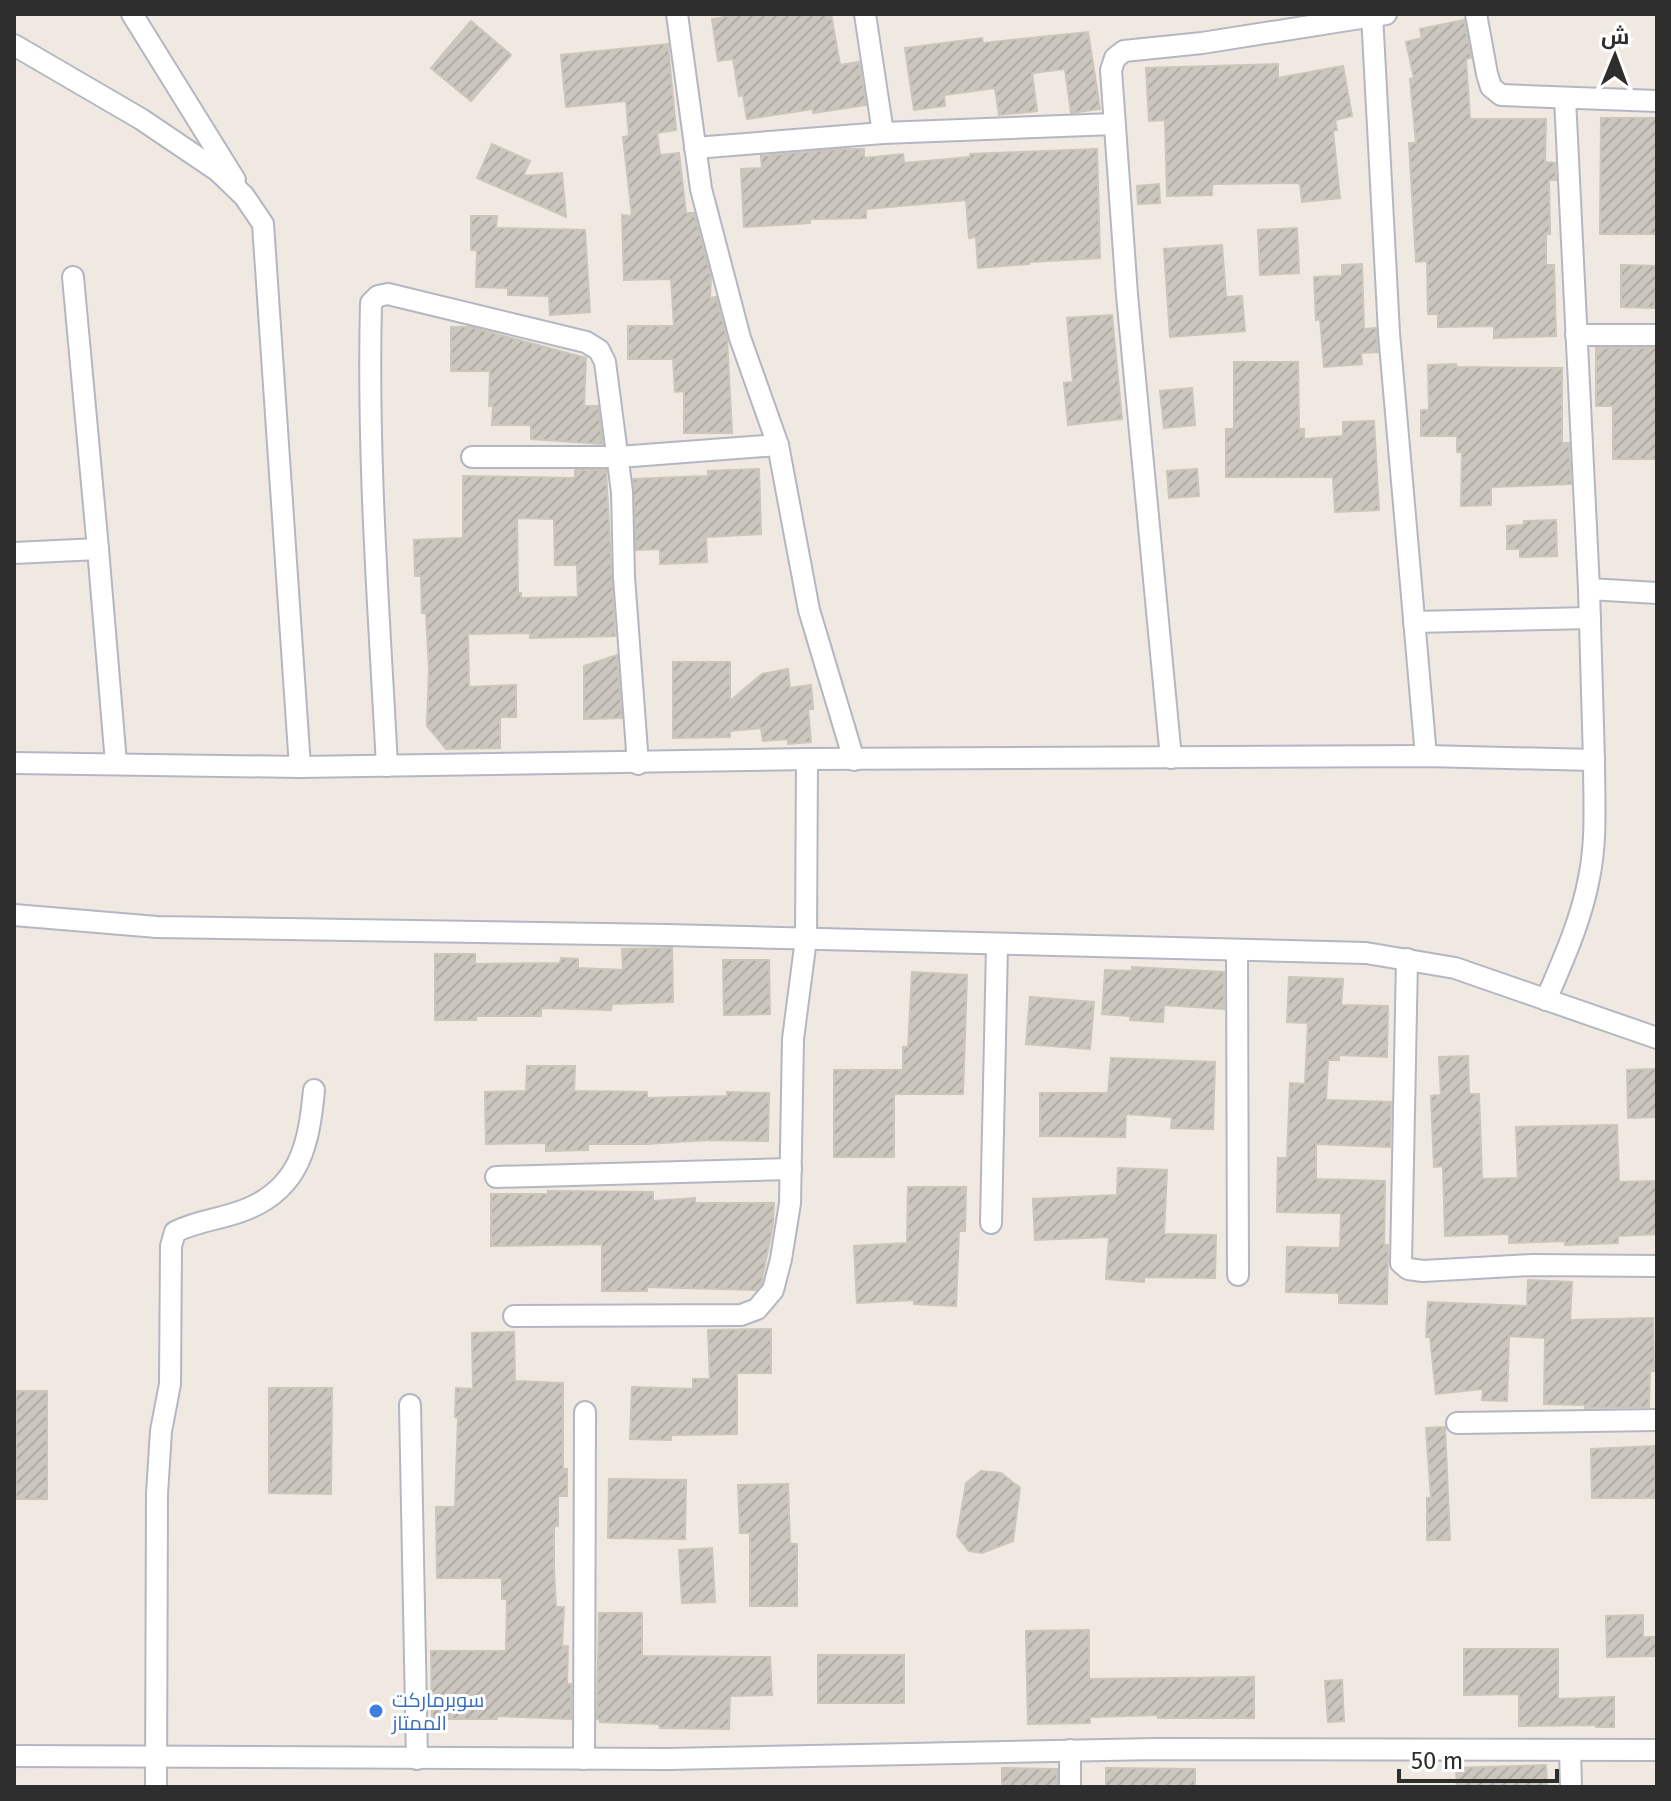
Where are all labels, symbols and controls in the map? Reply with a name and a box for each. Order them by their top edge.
north arrow [1575,16,1655,96]
text: ش [1601,23,1630,50]
place label: سوبرماركت الممتاز [391,1688,484,1735]
marker: سوبرماركت الممتاز [367,1702,385,1720]
scale bar [1399,1733,1557,1783]
text: 50 m [1411,1747,1463,1775]

